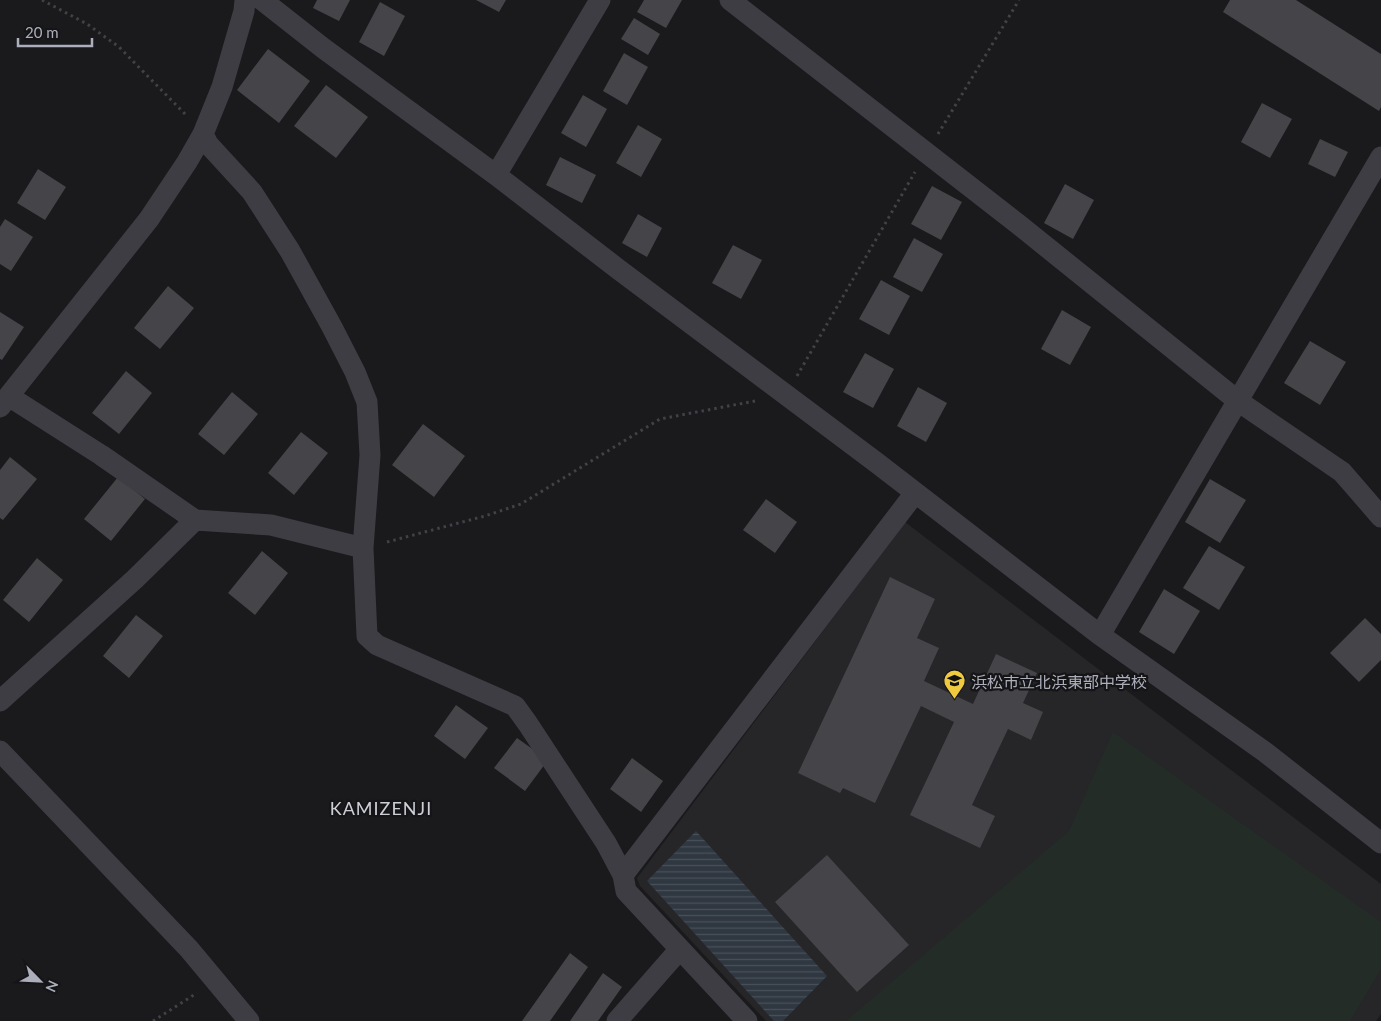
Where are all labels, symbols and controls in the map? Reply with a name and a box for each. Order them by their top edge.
scale bar [18,15,91,47]
text: 20 m [25,23,59,41]
school or university icon: 浜松市立北浜東部中学校 [943,669,967,700]
place label: 浜松市立北浜東部中学校 [971,672,1147,691]
district label: KAMIZENJI [330,797,432,819]
north arrow [15,956,65,1006]
text: N [42,978,62,995]

